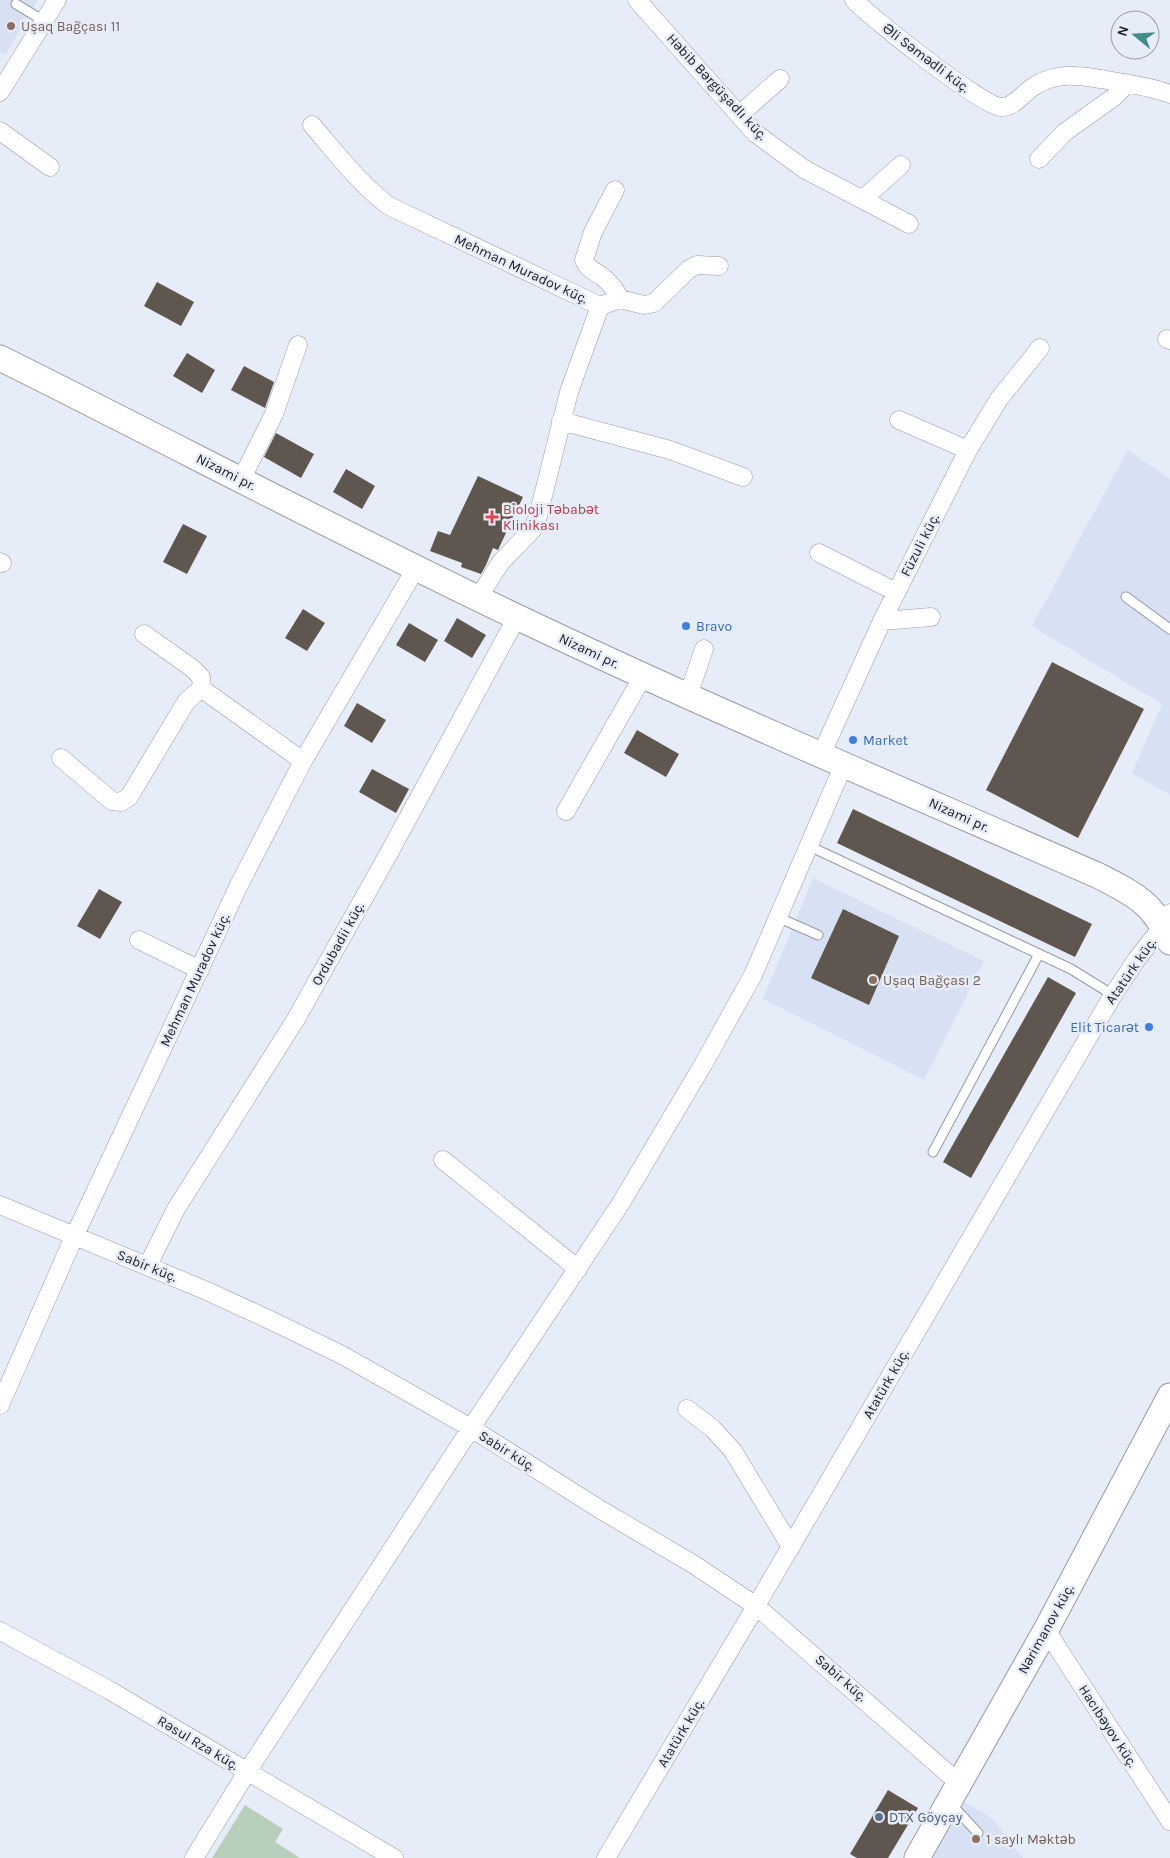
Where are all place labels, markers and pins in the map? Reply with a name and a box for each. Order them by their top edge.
place label: Uşaq Bağçası 11 [21,18,120,35]
marker: Uşaq Bağçası 11 [5,20,17,32]
place label: Bioloji Təbabət Klinikası [503,501,599,534]
marker: Bioloji Təbabət Klinikası [485,510,499,524]
place label: Bravo [696,618,732,635]
marker: Bravo [680,620,692,632]
place label: Market [863,732,908,749]
marker: Market [847,734,859,746]
place label: Uşaq Bağçası 2 [883,972,981,989]
marker: Uşaq Bağçası 2 [867,974,879,986]
place label: Elit Ticarət [1070,1019,1139,1036]
marker: Elit Ticarət [1143,1021,1155,1033]
place label: DTX Göyçay [889,1809,963,1826]
marker: DTX Göyçay [873,1811,885,1823]
place label: 1 saylı Məktəb [986,1831,1076,1848]
marker: 1 saylı Məktəb [970,1833,982,1845]

